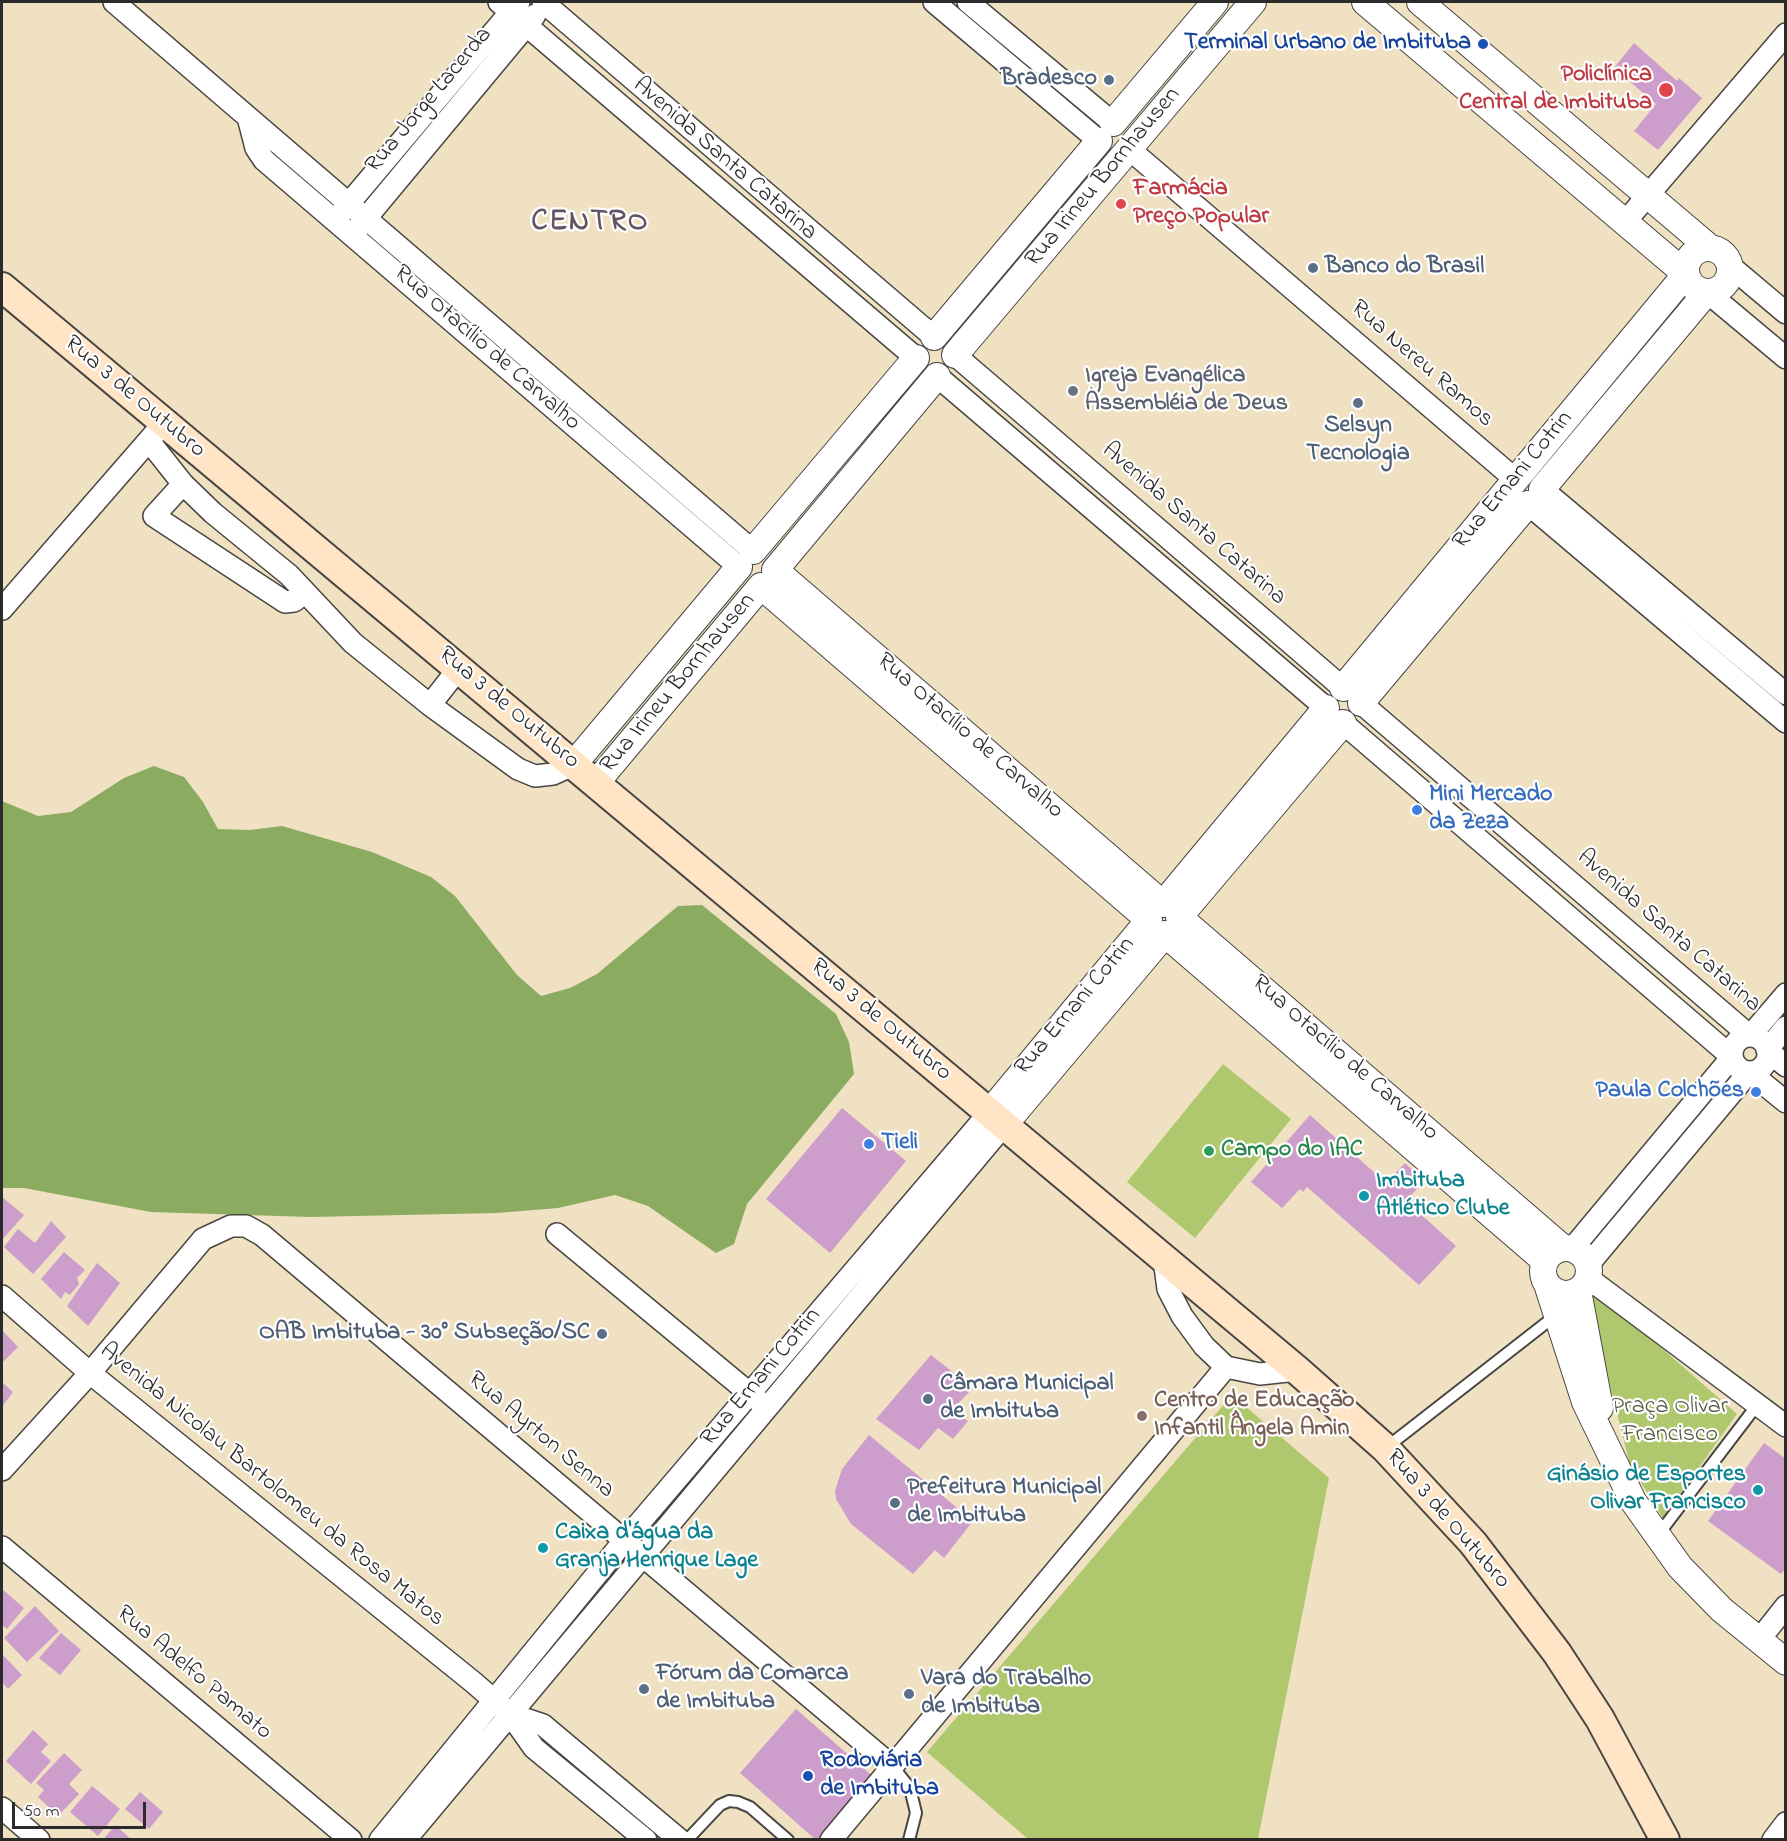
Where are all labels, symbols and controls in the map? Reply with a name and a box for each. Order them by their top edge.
street label: Rua Jorge Lacerda [360,22,500,180]
place label: Terminal Urbano de Imbituba [1184,30,1471,58]
marker: Terminal Urbano de Imbituba [1476,37,1490,51]
place label: Policlínica Central de Imbituba [1459,62,1652,118]
place label: Bradesco [1001,66,1097,94]
street label: Avenida Santa Catarina [626,72,822,248]
marker: Bradesco [1102,73,1116,87]
marker: Policlínica Central de Imbituba [1657,81,1675,99]
street label: Rua Irineu Bornhausen [1020,82,1188,274]
place label: Farmácia Preço Popular [1133,176,1269,232]
marker: Farmácia Preço Popular [1114,197,1128,211]
district label: CENTRO [531,206,649,242]
place label: Banco do Brasil [1325,254,1484,282]
street label: Rua Otacílio de Carvalho [387,260,585,438]
marker: Banco do Brasil [1306,261,1320,275]
street label: Rua Nereu Ramos [1344,295,1498,435]
street label: Rua 3 de Outubro [57,330,211,466]
place label: Igreja Evangélica Assembléia de Deus [1085,363,1288,419]
marker: Igreja Evangélica Assembléia de Deus [1066,384,1080,398]
marker: Selsyn Tecnologia [1351,396,1365,410]
street label: Rua Ernani Cotrin [1448,406,1580,556]
place label: Selsyn Tecnologia [1306,413,1410,469]
street label: Avenida Santa Catarina [1095,437,1291,613]
street label: Rua Irineu Bornhausen [595,588,763,780]
street label: Rua 3 de Outubro [431,641,585,777]
street label: Rua Otacílio de Carvalho [870,648,1068,826]
place label: Mini Mercado da Zeza [1429,782,1552,838]
marker: Mini Mercado da Zeza [1410,803,1424,817]
street label: Avenida Santa Catarina [1570,844,1766,1020]
street label: Rua Ernani Cotrin [1010,932,1142,1082]
street label: Rua 3 de Outubro [803,953,957,1089]
street label: Rua Otacílio de Carvalho [1245,970,1443,1148]
place label: Paula Colchões [1595,1078,1744,1106]
marker: Paula Colchões [1749,1085,1763,1099]
place label: Tieli [881,1130,918,1158]
marker: Tieli [862,1137,876,1151]
place label: Campo do IAC [1221,1137,1363,1165]
marker: Campo do IAC [1202,1144,1216,1158]
place label: Imbituba Atlético Clube [1376,1168,1509,1224]
marker: Imbituba Atlético Clube [1357,1189,1371,1203]
street label: Rua Ernani Cotrin [696,1303,828,1453]
place label: OAB Imbituba - 30° Subseção/SC [259,1320,590,1348]
marker: OAB Imbituba - 30° Subseção/SC [595,1327,609,1341]
street label: Avenida Nicolau Bartolomeu da Rosa Matos [93,1338,449,1634]
street label: Rua Ayrton Senna [461,1366,619,1506]
place label: Câmara Municipal de Imbituba [940,1371,1114,1427]
place label: Centro de Educação Infantil Ângela Amin [1154,1388,1355,1444]
marker: Câmara Municipal de Imbituba [921,1392,935,1406]
park label: Praça Olivar Francisco [1612,1394,1728,1450]
marker: Centro de Educação Infantil Ângela Amin [1135,1409,1149,1423]
street label: Rua 3 de Outubro [1378,1444,1516,1596]
place label: Ginásio de Esportes Olivar Francisco [1547,1462,1746,1518]
place label: Prefeitura Municipal de Imbituba [907,1475,1101,1531]
marker: Ginásio de Esportes Olivar Francisco [1751,1483,1765,1497]
marker: Prefeitura Municipal de Imbituba [888,1496,902,1510]
place label: Caixa d'água da Granja Henrique Lage [555,1520,758,1576]
marker: Caixa d'água da Granja Henrique Lage [536,1541,550,1555]
street label: Rua Adelfo Pamato [109,1600,277,1748]
place label: Fórum da Comarca de Imbituba [656,1661,848,1717]
place label: Vara do Trabalho de Imbituba [921,1666,1091,1722]
marker: Fórum da Comarca de Imbituba [637,1682,651,1696]
marker: Vara do Trabalho de Imbituba [902,1687,916,1701]
place label: Rodoviária de Imbituba [820,1748,939,1804]
marker: Rodoviária de Imbituba [801,1769,815,1783]
scale bar [15,1790,148,1828]
text: 50 m [23,1799,60,1825]

